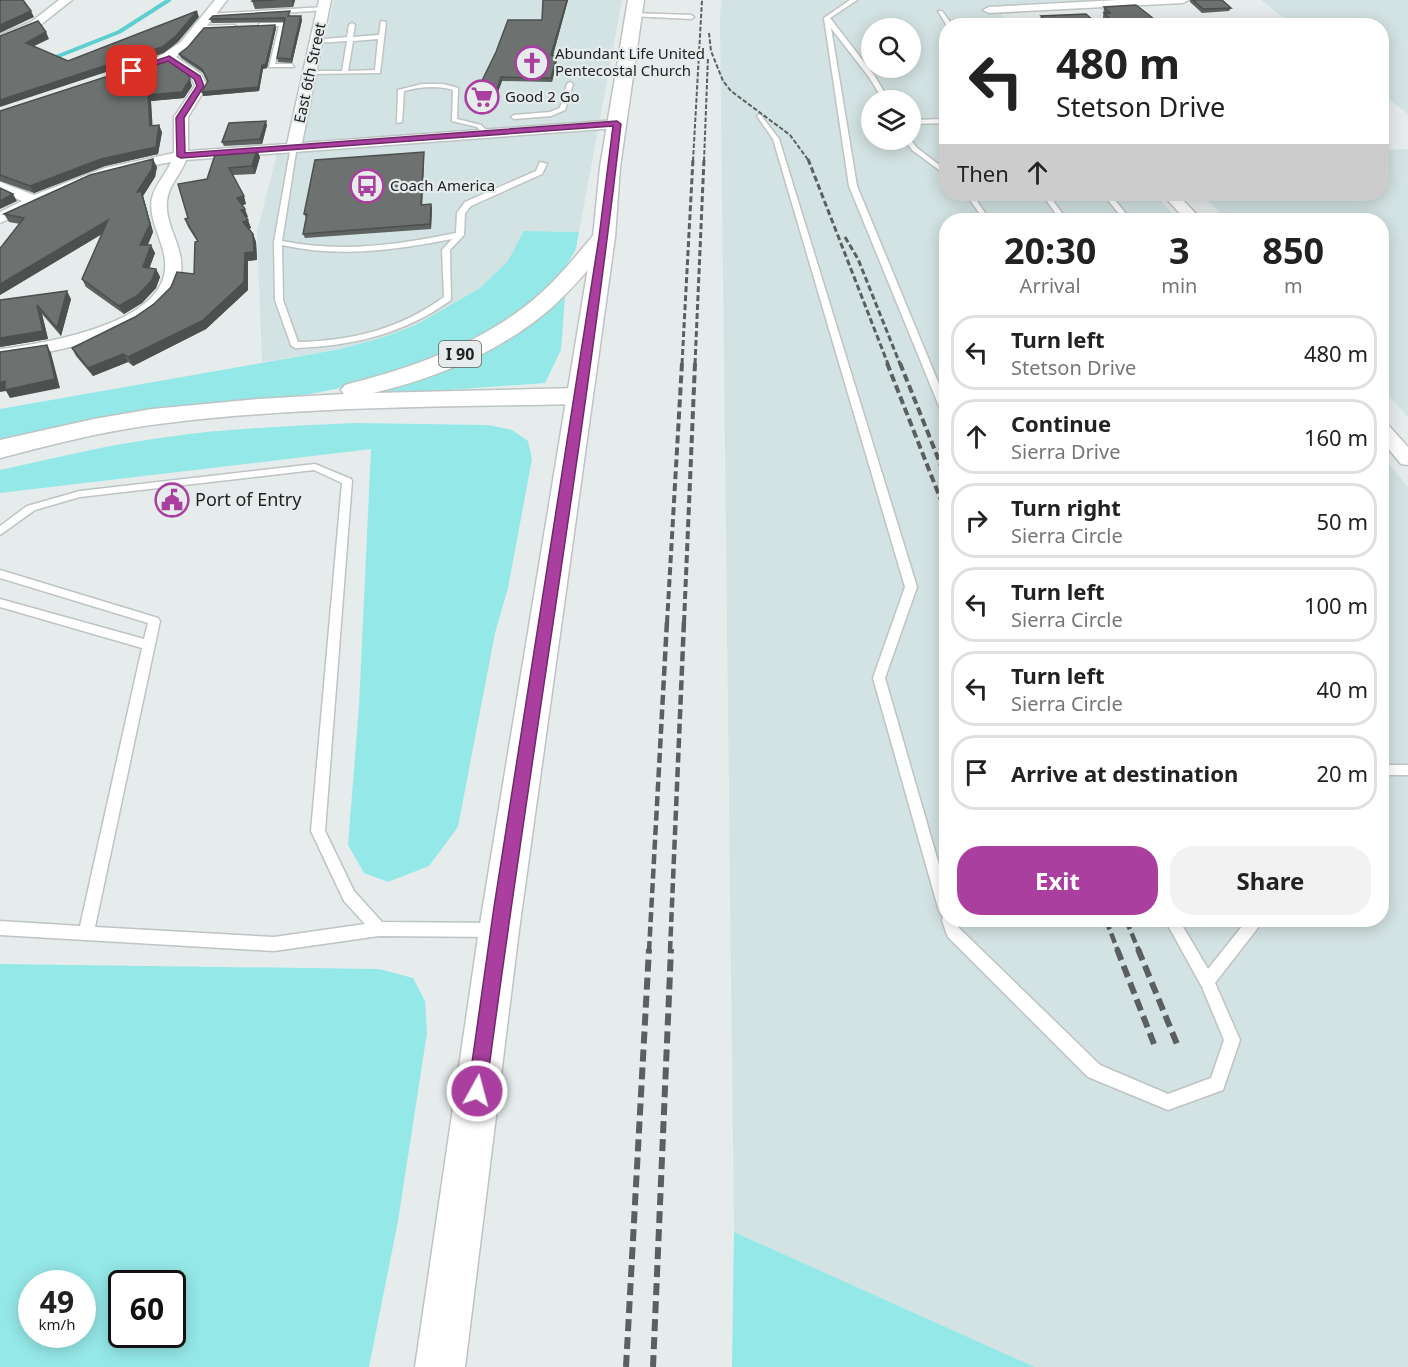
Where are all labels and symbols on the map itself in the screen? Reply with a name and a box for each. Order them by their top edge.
street label: East 6th Street [289,20,330,125]
place label: Abundant Life United Pentecostal Church [555,43,705,80]
pin [106,45,157,96]
church icon: Abundant Life United Pentecostal Church [514,45,550,81]
supermarket icon: Good 2 Go [464,79,500,115]
place label: Good 2 Go [505,86,580,106]
bus stop icon: Coach America [349,168,385,204]
place label: Coach America [390,175,495,195]
road number: I 90 [439,341,481,367]
public building icon: Port of Entry [154,482,190,518]
place label: Port of Entry [195,487,302,511]
position arrow [445,1059,509,1123]
speed limit sign: 60 [108,1270,186,1348]

